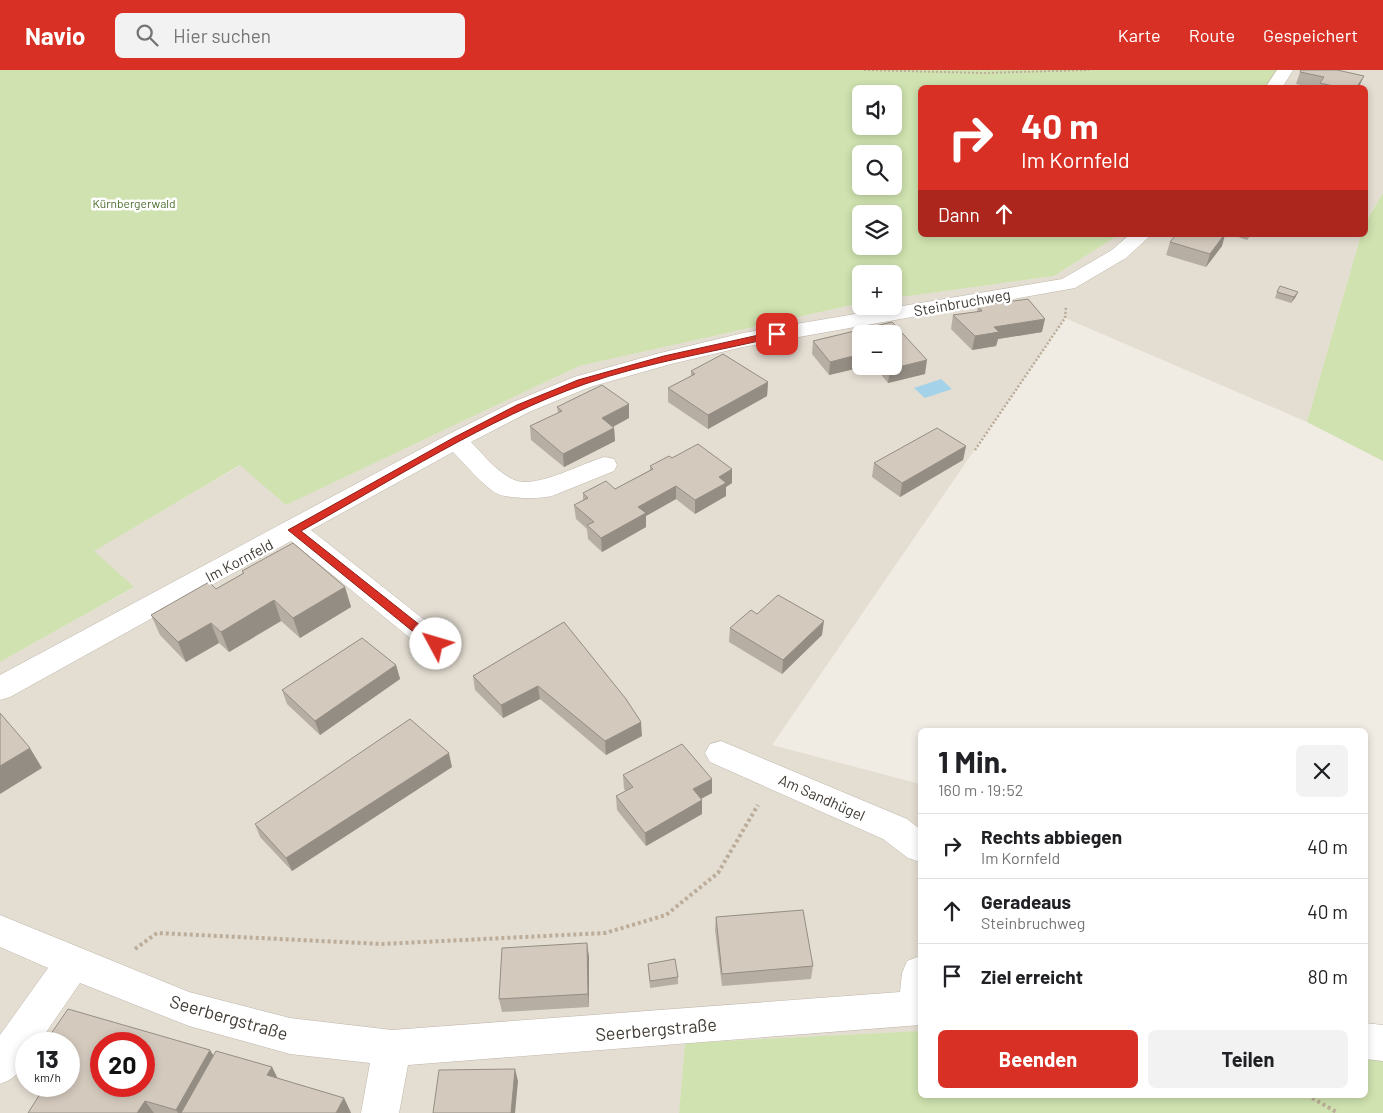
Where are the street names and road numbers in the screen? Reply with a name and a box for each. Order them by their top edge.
street label: Steinbruchweg [912,285,1012,319]
street label: Im Kornfeld [202,535,276,585]
street label: Am Sandhügel [776,770,868,824]
street label: Seerbergstraße [167,990,291,1044]
street label: Seerbergstraße [594,1013,718,1045]

